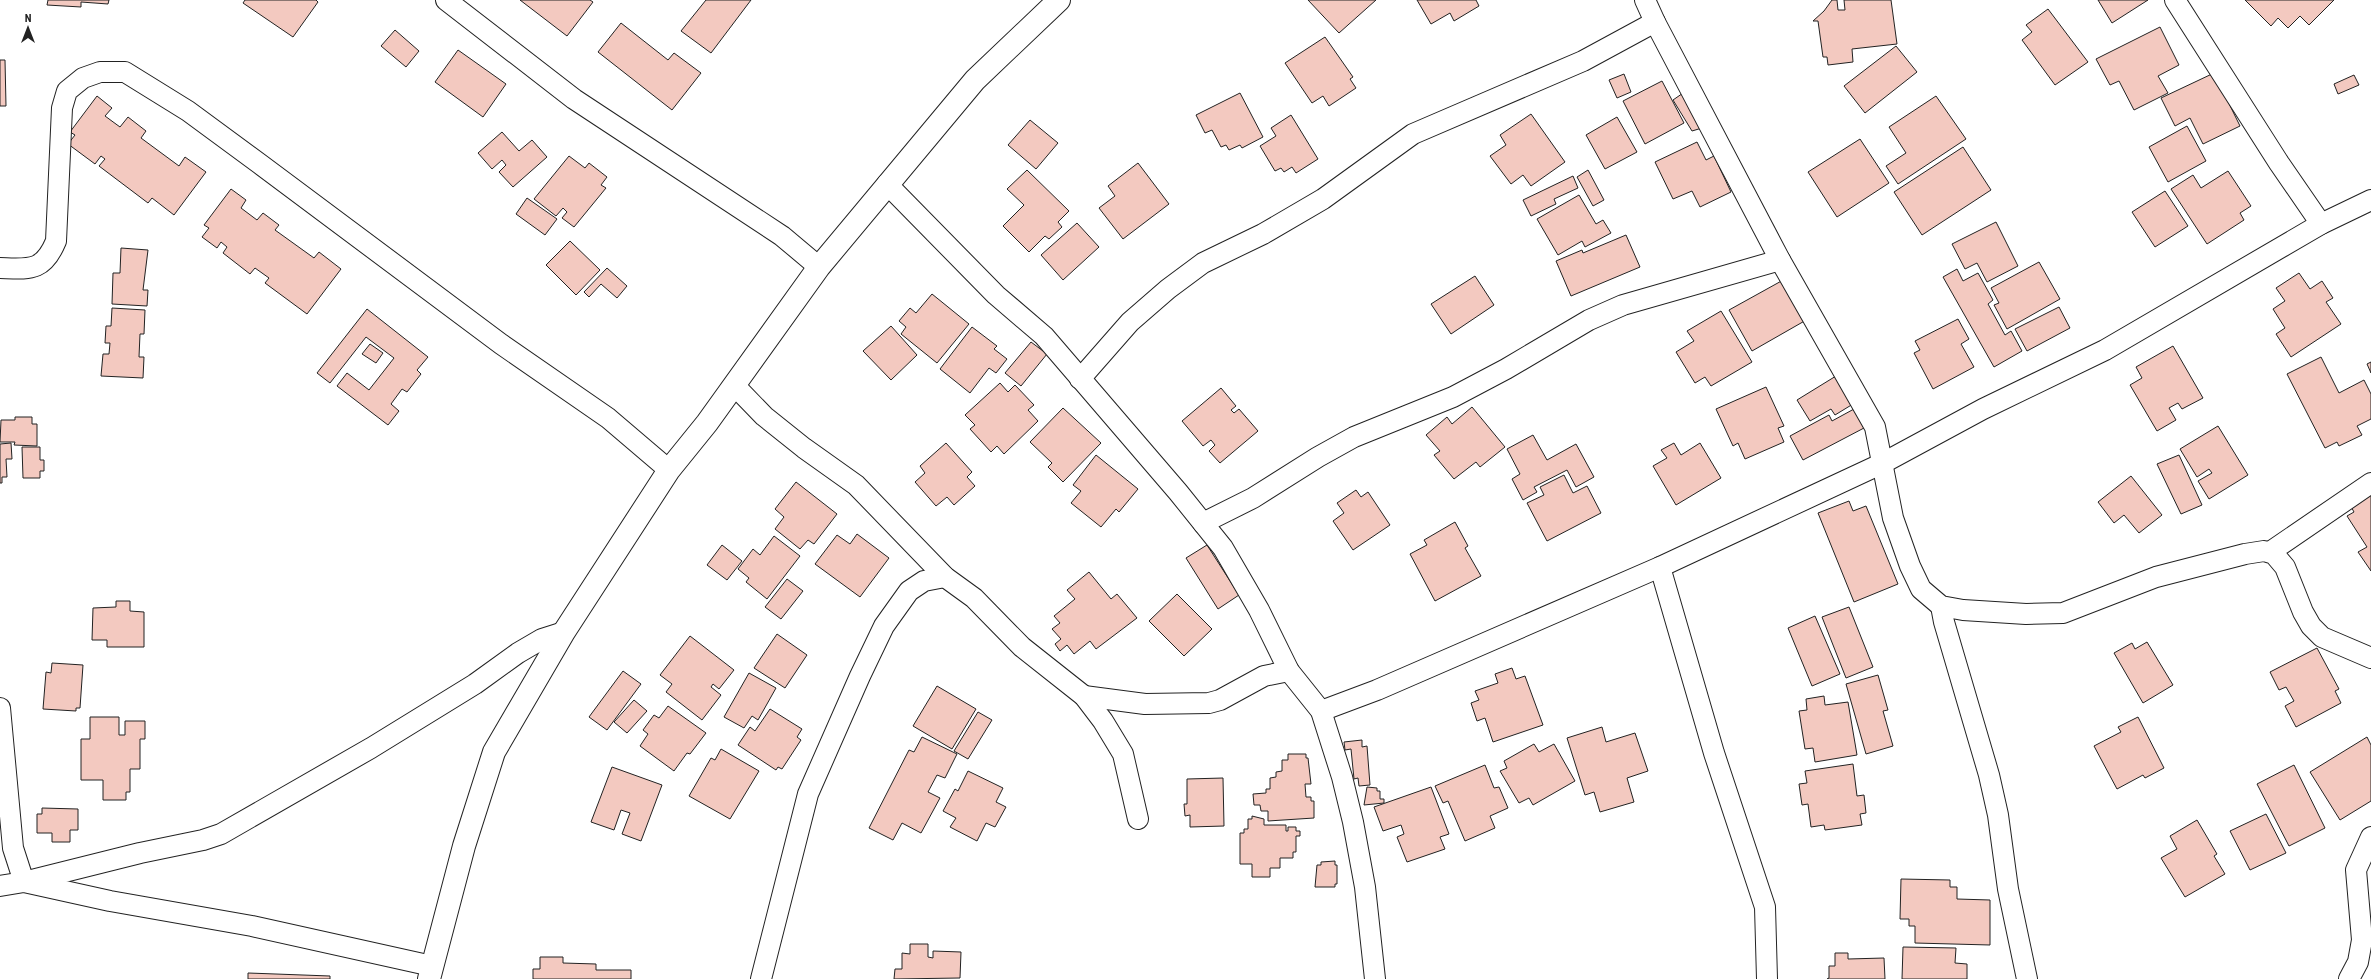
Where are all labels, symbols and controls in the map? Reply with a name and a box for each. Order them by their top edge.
north arrow [8,8,48,48]
text: N [25,12,32,25]

